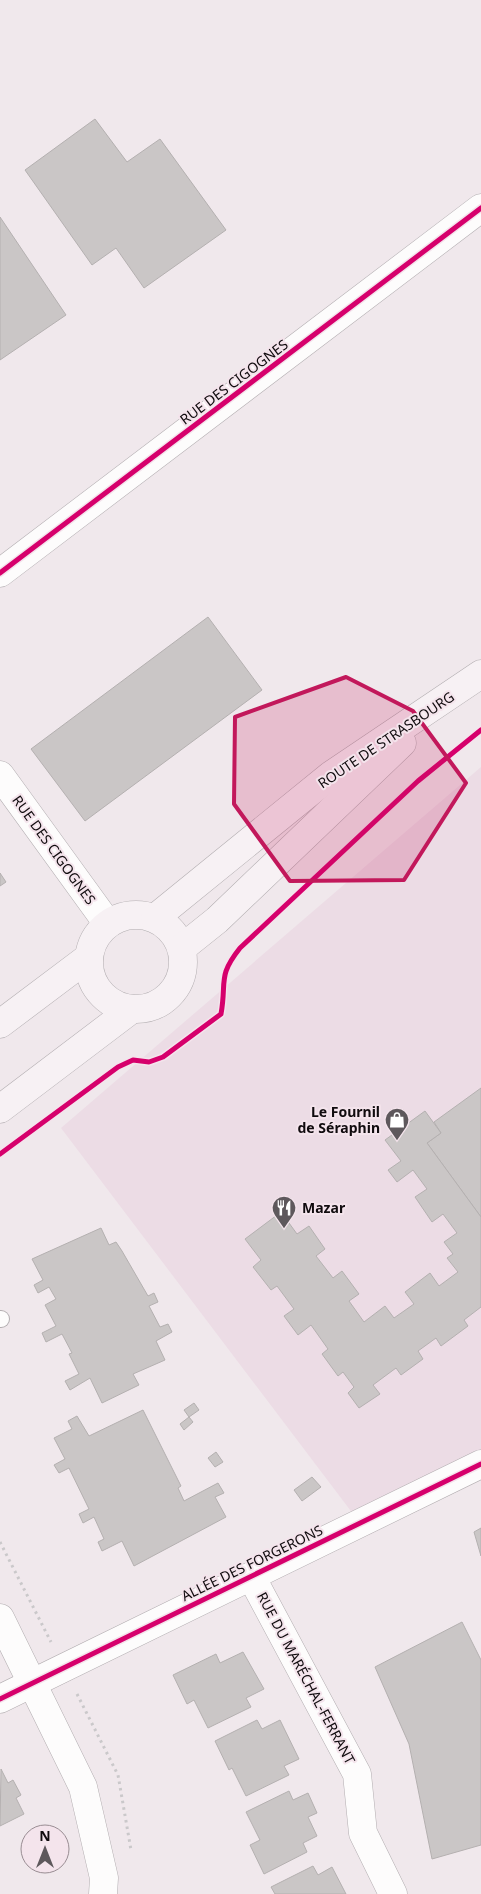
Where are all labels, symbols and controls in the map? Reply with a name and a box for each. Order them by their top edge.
street label: RUE DES CIGOGNES [176,334,292,429]
street label: ROUTE DE STRASBOURG [314,687,458,792]
street label: RUE DES CIGOGNES [8,791,101,908]
place label: Le Fournil de Séraphin [297,1102,380,1137]
shop icon: Le Fournil de Séraphin [384,1107,410,1141]
restaurant icon: Mazar [271,1195,297,1229]
place label: Mazar [302,1198,346,1217]
street label: ALLÉE DES FORGERONS [178,1520,326,1605]
street label: RUE DU MARÉCHAL-FERRANT [253,1588,360,1767]
north arrow [20,1824,70,1874]
text: N [39,1826,51,1845]

